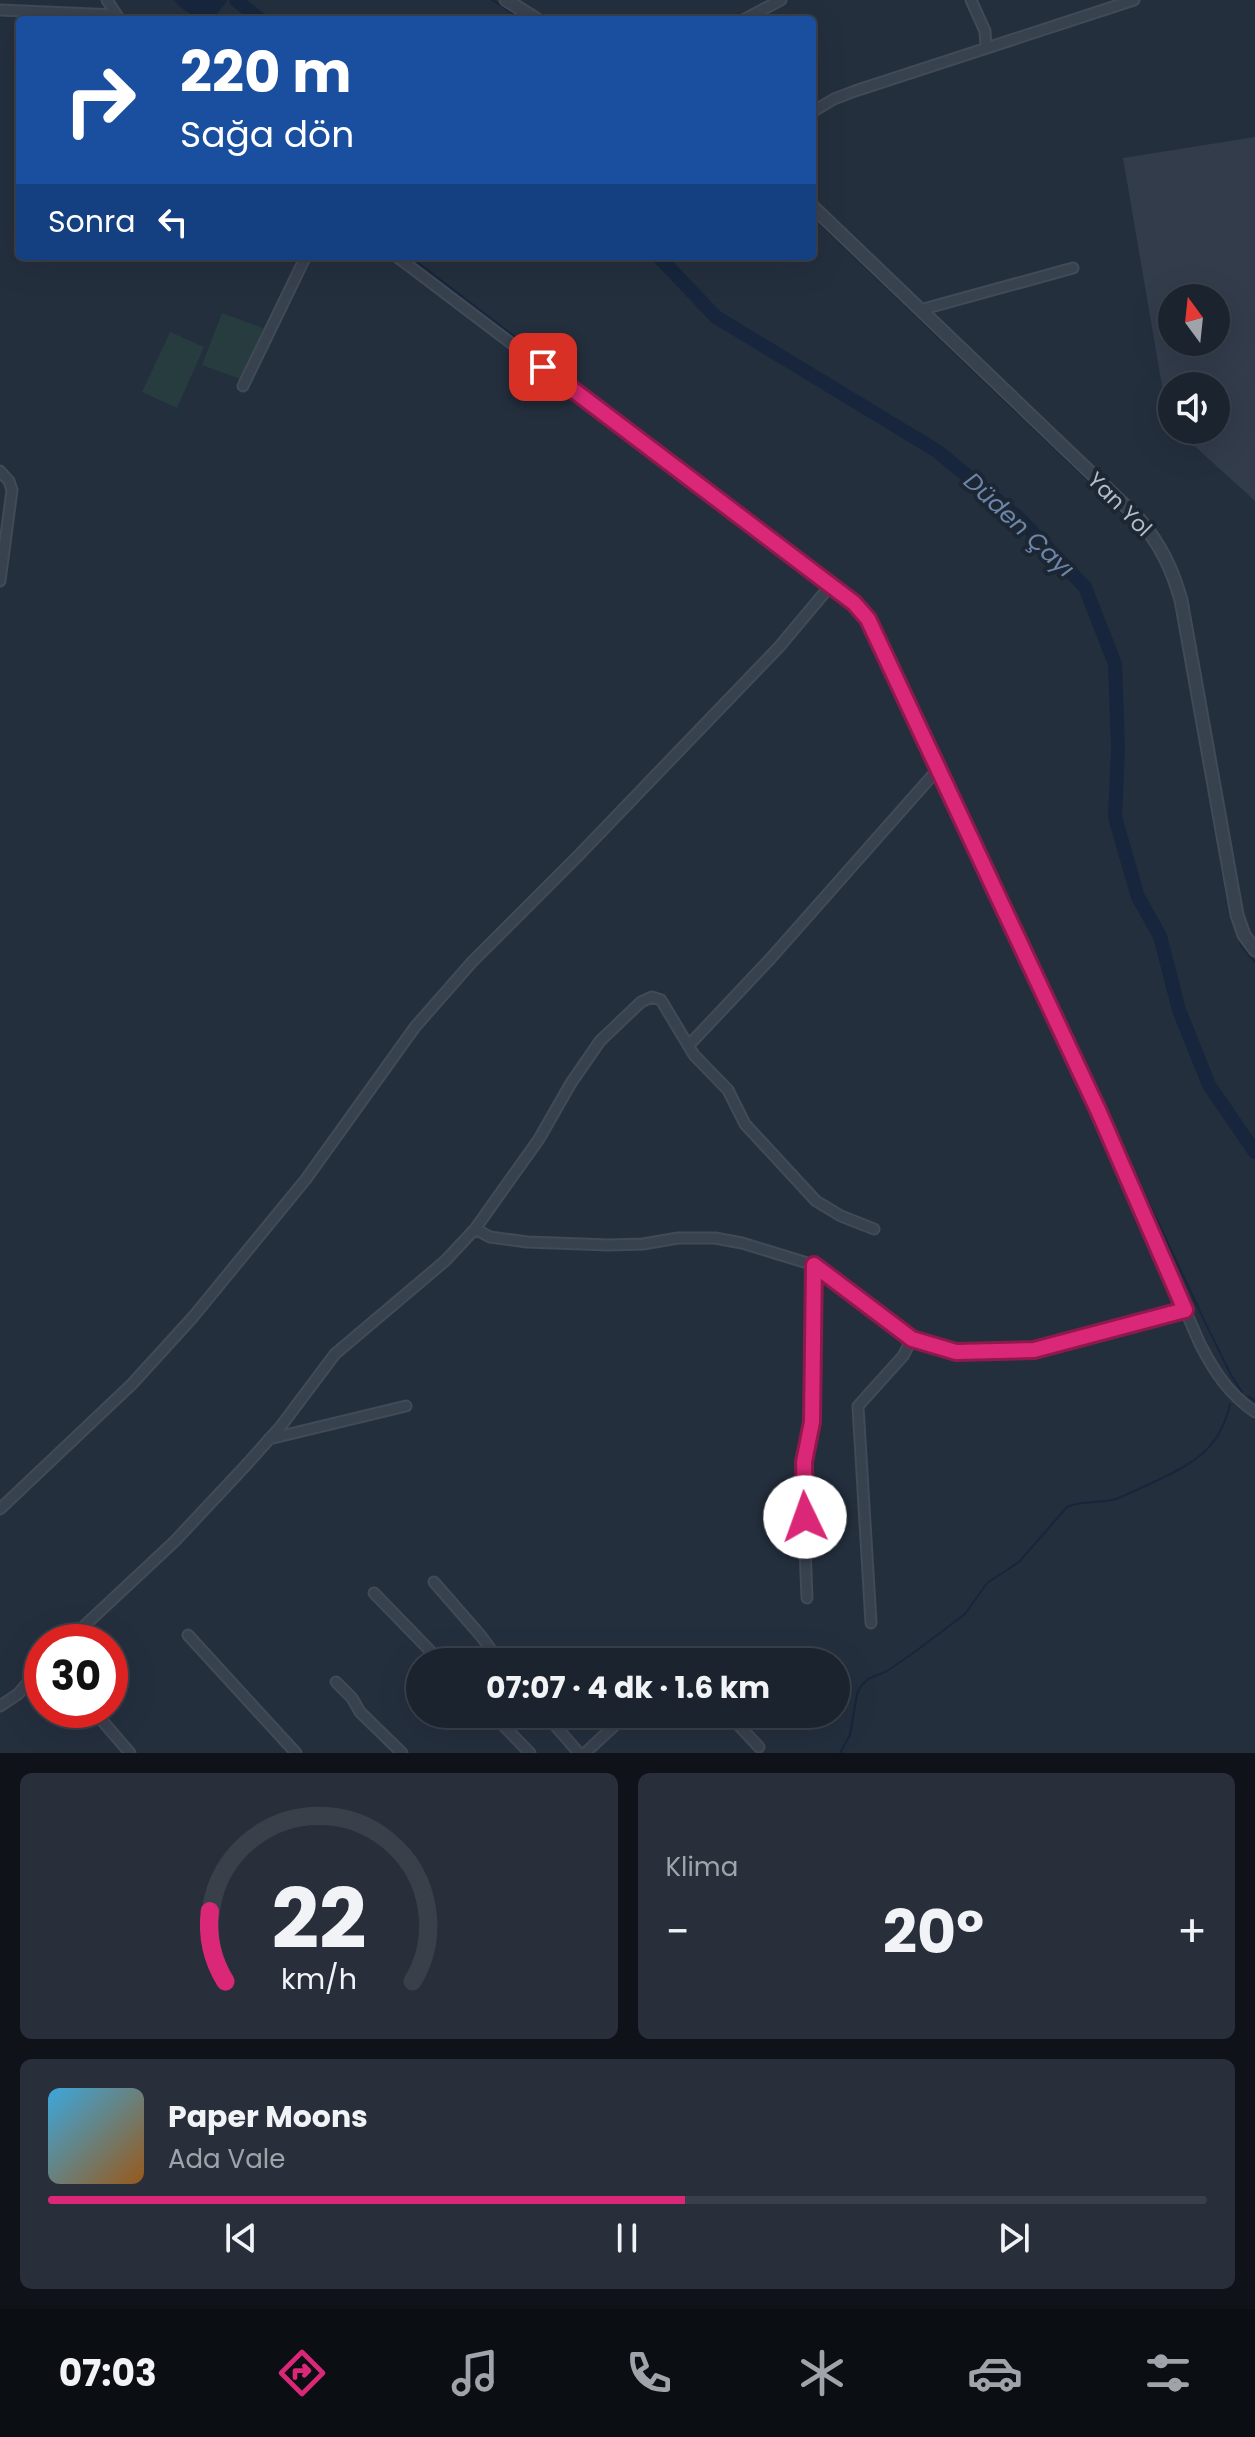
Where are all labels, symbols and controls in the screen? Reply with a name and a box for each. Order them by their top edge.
text: 220 m [180,33,352,112]
icon: right [48,48,152,152]
text: Sağa dön [180,109,354,160]
text: Sonra [48,200,135,243]
icon: left [151,200,195,244]
north arrow [1158,284,1230,356]
map controls [1158,284,1230,444]
pin [509,333,577,401]
icon: arrive [521,345,565,389]
button: sound [1158,372,1230,444]
water label: Düden Çayı [957,465,1082,585]
street label: Yan Yol [1080,465,1159,544]
position arrow [763,1475,847,1559]
speed limit sign: 30 [24,1624,128,1728]
text: 07:07 · 4 dk · 1.6 km [486,1666,770,1709]
text: Klima [666,1849,738,1885]
text: 22 [271,1861,366,1977]
text: 20° [883,1890,984,1974]
text: − [666,1901,690,1962]
text: + [1177,1901,1207,1962]
text: km/h [281,1959,357,1999]
text: Paper Moons [168,2095,368,2138]
text: Ada Vale [168,2141,285,2177]
icon: previous [219,2216,263,2260]
icon: pause [605,2216,649,2260]
icon: next [992,2216,1036,2260]
icon: directions [274,2345,330,2401]
icon: music [447,2345,503,2401]
icon: phone [621,2345,677,2401]
icon: climate [794,2345,850,2401]
icon: car [967,2345,1023,2401]
icon: filters [1140,2345,1196,2401]
text: 07:03 [59,2348,157,2399]

